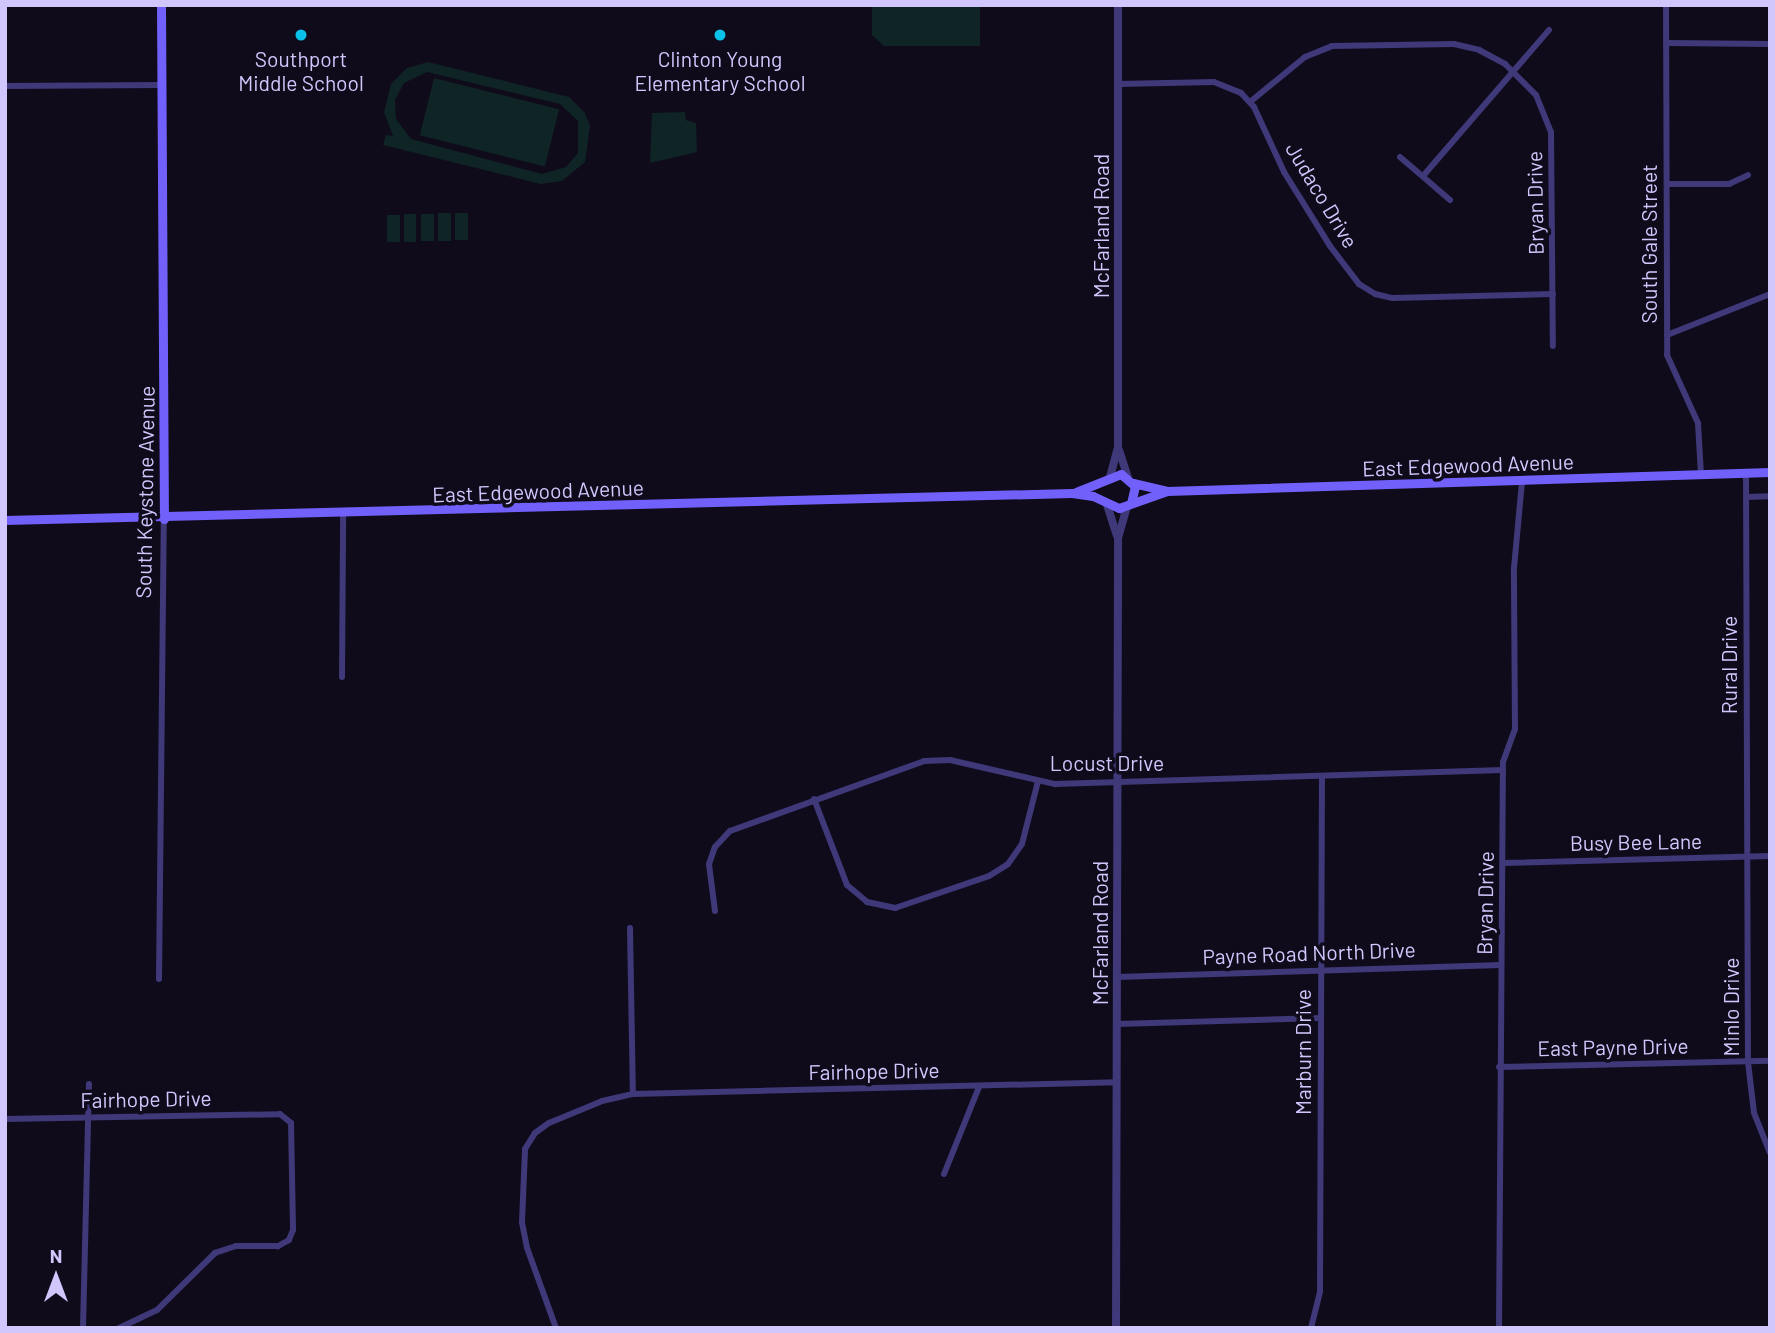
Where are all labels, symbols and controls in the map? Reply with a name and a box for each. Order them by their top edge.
marker: Southport Middle School [293,27,309,43]
marker: Clinton Young Elementary School [712,27,728,43]
place label: Southport Middle School [238,46,364,96]
place label: Clinton Young Elementary School [634,46,806,96]
street label: Judaco Drive [1281,138,1363,252]
street label: Bryan Drive [1521,151,1549,255]
street label: McFarland Road [1088,154,1114,298]
street label: South Gale Street [1636,164,1662,324]
street label: South Keystone Avenue [131,385,159,599]
street label: East Edgewood Avenue [1362,449,1574,481]
street label: East Edgewood Avenue [432,475,644,507]
street label: Rural Drive [1716,616,1742,714]
street label: Locust Drive [1050,750,1164,776]
street label: Busy Bee Lane [1570,828,1702,856]
street label: Bryan Drive [1471,851,1499,955]
street label: McFarland Road [1087,861,1113,1005]
street label: Payne Road North Drive [1202,937,1416,969]
street label: Minlo Drive [1718,958,1744,1056]
street label: Marburn Drive [1290,989,1316,1115]
street label: East Payne Drive [1537,1033,1689,1061]
street label: Fairhope Drive [808,1057,940,1085]
street label: Fairhope Drive [80,1085,212,1113]
north arrow [21,1242,91,1312]
text: N [50,1244,62,1267]

